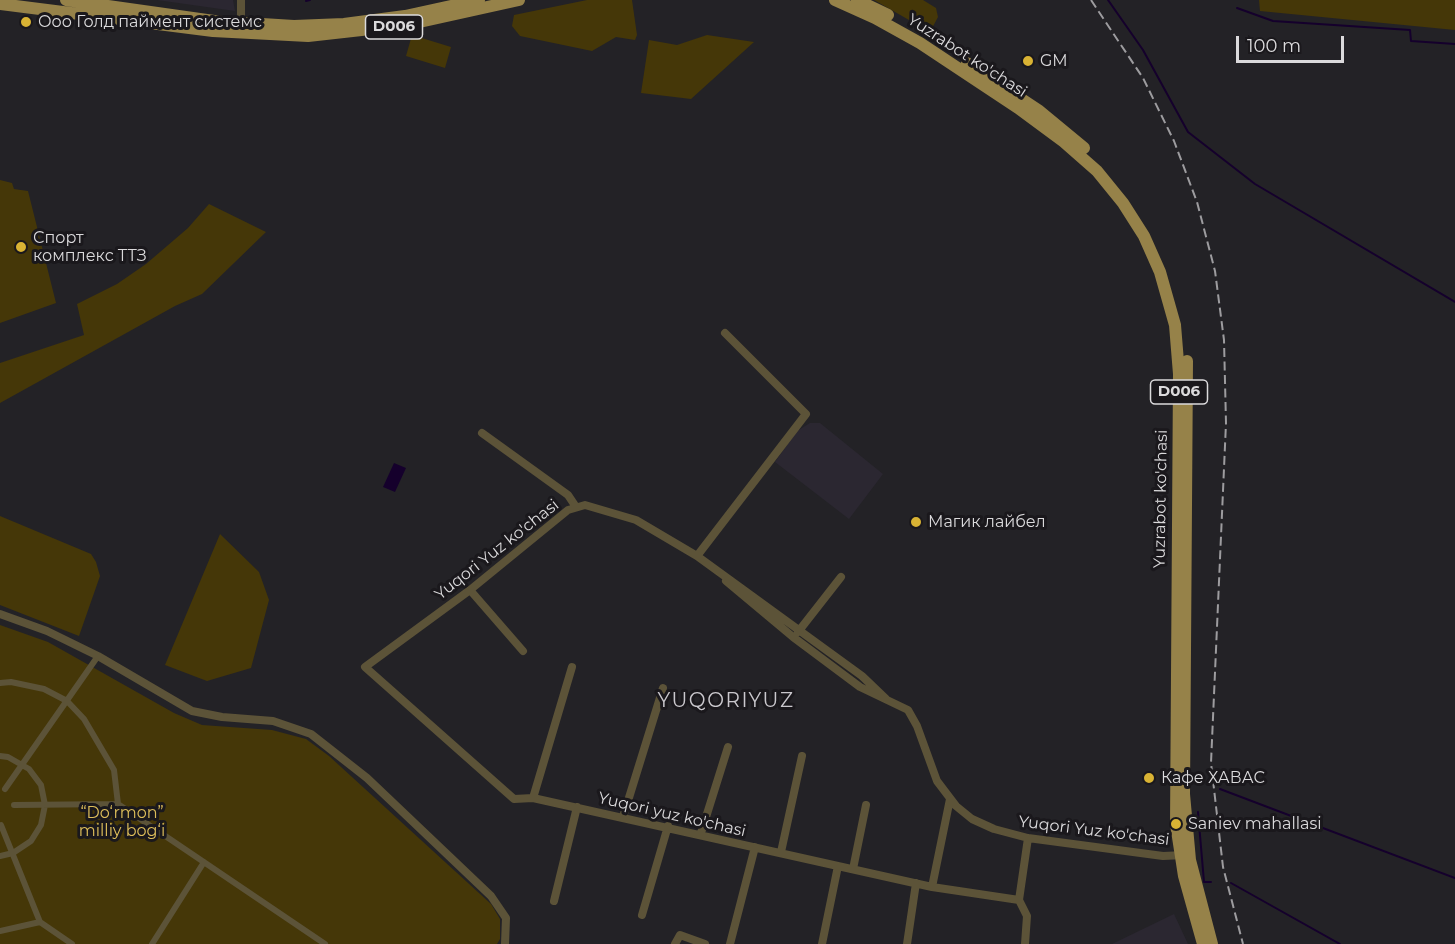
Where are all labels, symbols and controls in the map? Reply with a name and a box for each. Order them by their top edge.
street label: Yuzrabot ko'chasi [904,10,1030,102]
place label: Ооо Голд паймент системс [38,12,262,32]
marker: Ооо Голд паймент системс [19,15,33,29]
road number: D006 [366,15,422,39]
scale bar [1239,24,1347,62]
text: 100 m [1247,35,1301,57]
place label: GM [1040,51,1068,71]
marker: GM [1021,54,1035,68]
place label: Спорт комплекс ТТЗ [33,228,147,266]
marker: Спорт комплекс ТТЗ [14,240,28,254]
road number: D006 [1150,380,1208,404]
street label: Yuzrabot ko'chasi [1150,430,1172,568]
street label: Yuqori Yuz ko'chasi [431,496,563,604]
place label: Магик лайбел [928,512,1046,532]
marker: Магик лайбел [909,515,923,529]
district label: YUQORIYUZ [658,689,794,713]
place label: Кафе ХАВАС [1161,768,1265,788]
marker: Кафе ХАВАС [1142,771,1156,785]
street label: Yuqori yuz ko'chasi [596,789,748,841]
park label: “Do‘rmon” milliy bog‘i [79,803,165,841]
street label: Yuqori Yuz ko'chasi [1017,812,1171,850]
place label: Saniev mahallasi [1188,814,1322,834]
marker: Saniev mahallasi [1169,817,1183,831]

